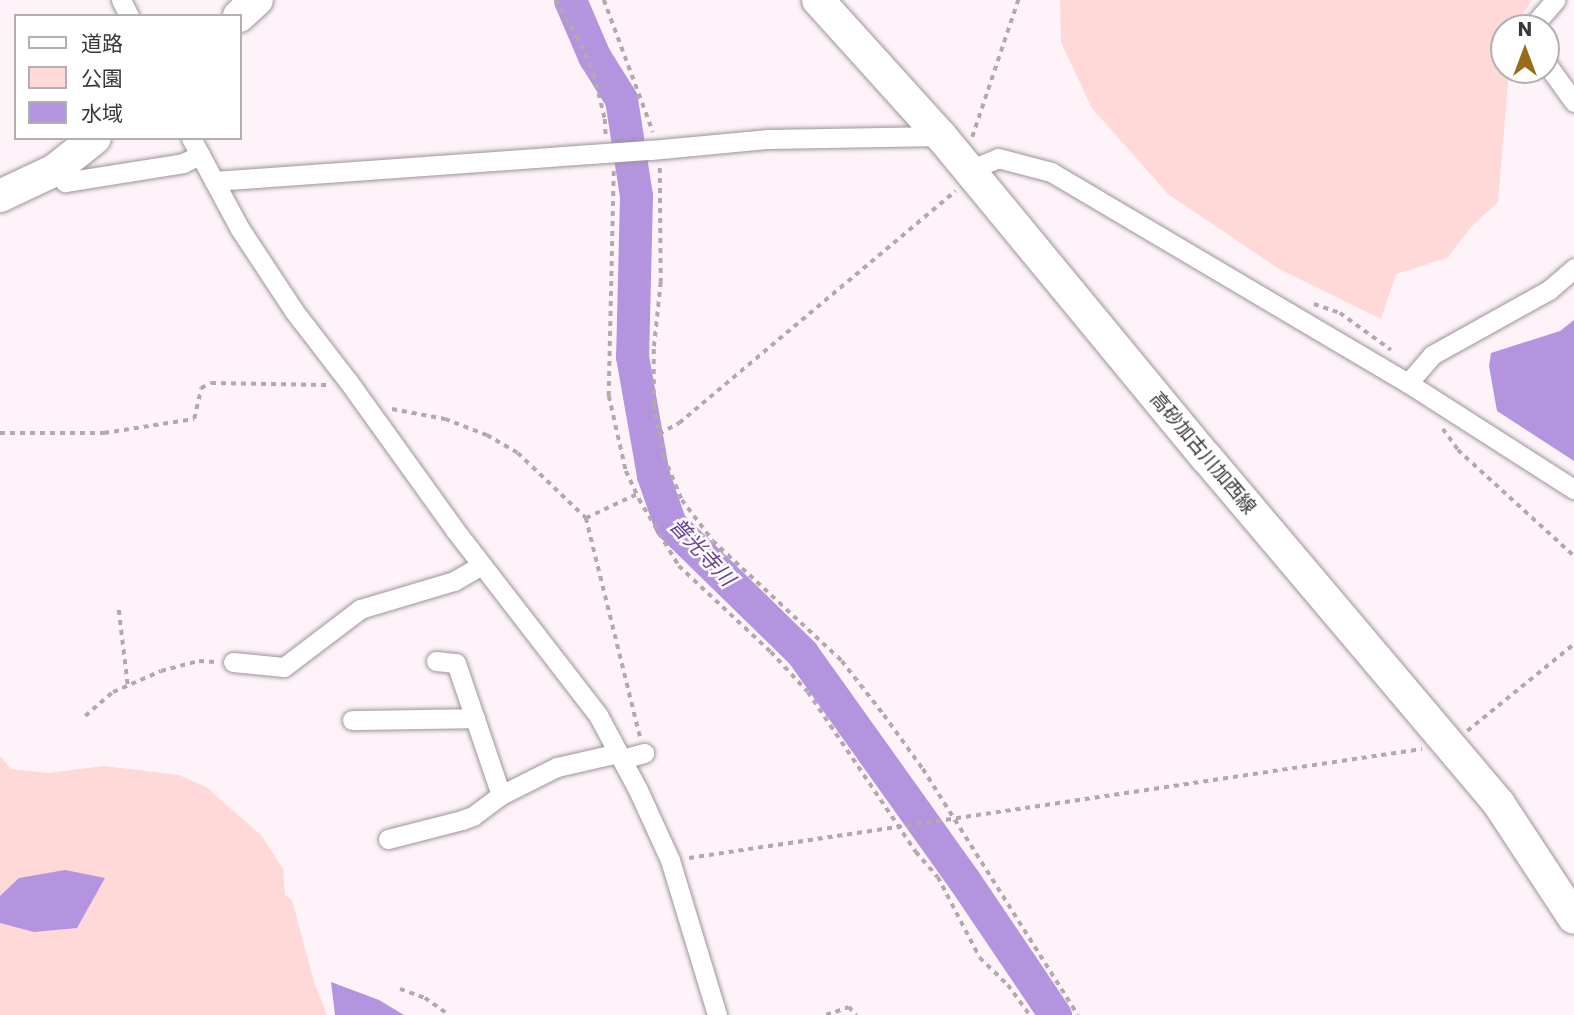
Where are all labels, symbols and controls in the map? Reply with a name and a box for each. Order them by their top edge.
legend [14,14,242,140]
north arrow [1490,14,1560,84]
text: N [1518,16,1532,43]
text: 道路 [81,29,123,58]
text: 公園 [81,64,123,93]
text: 水域 [81,99,123,128]
street label: 高砂加古川加西線 [1145,387,1261,519]
water label: 普光寺川 [664,513,740,591]

